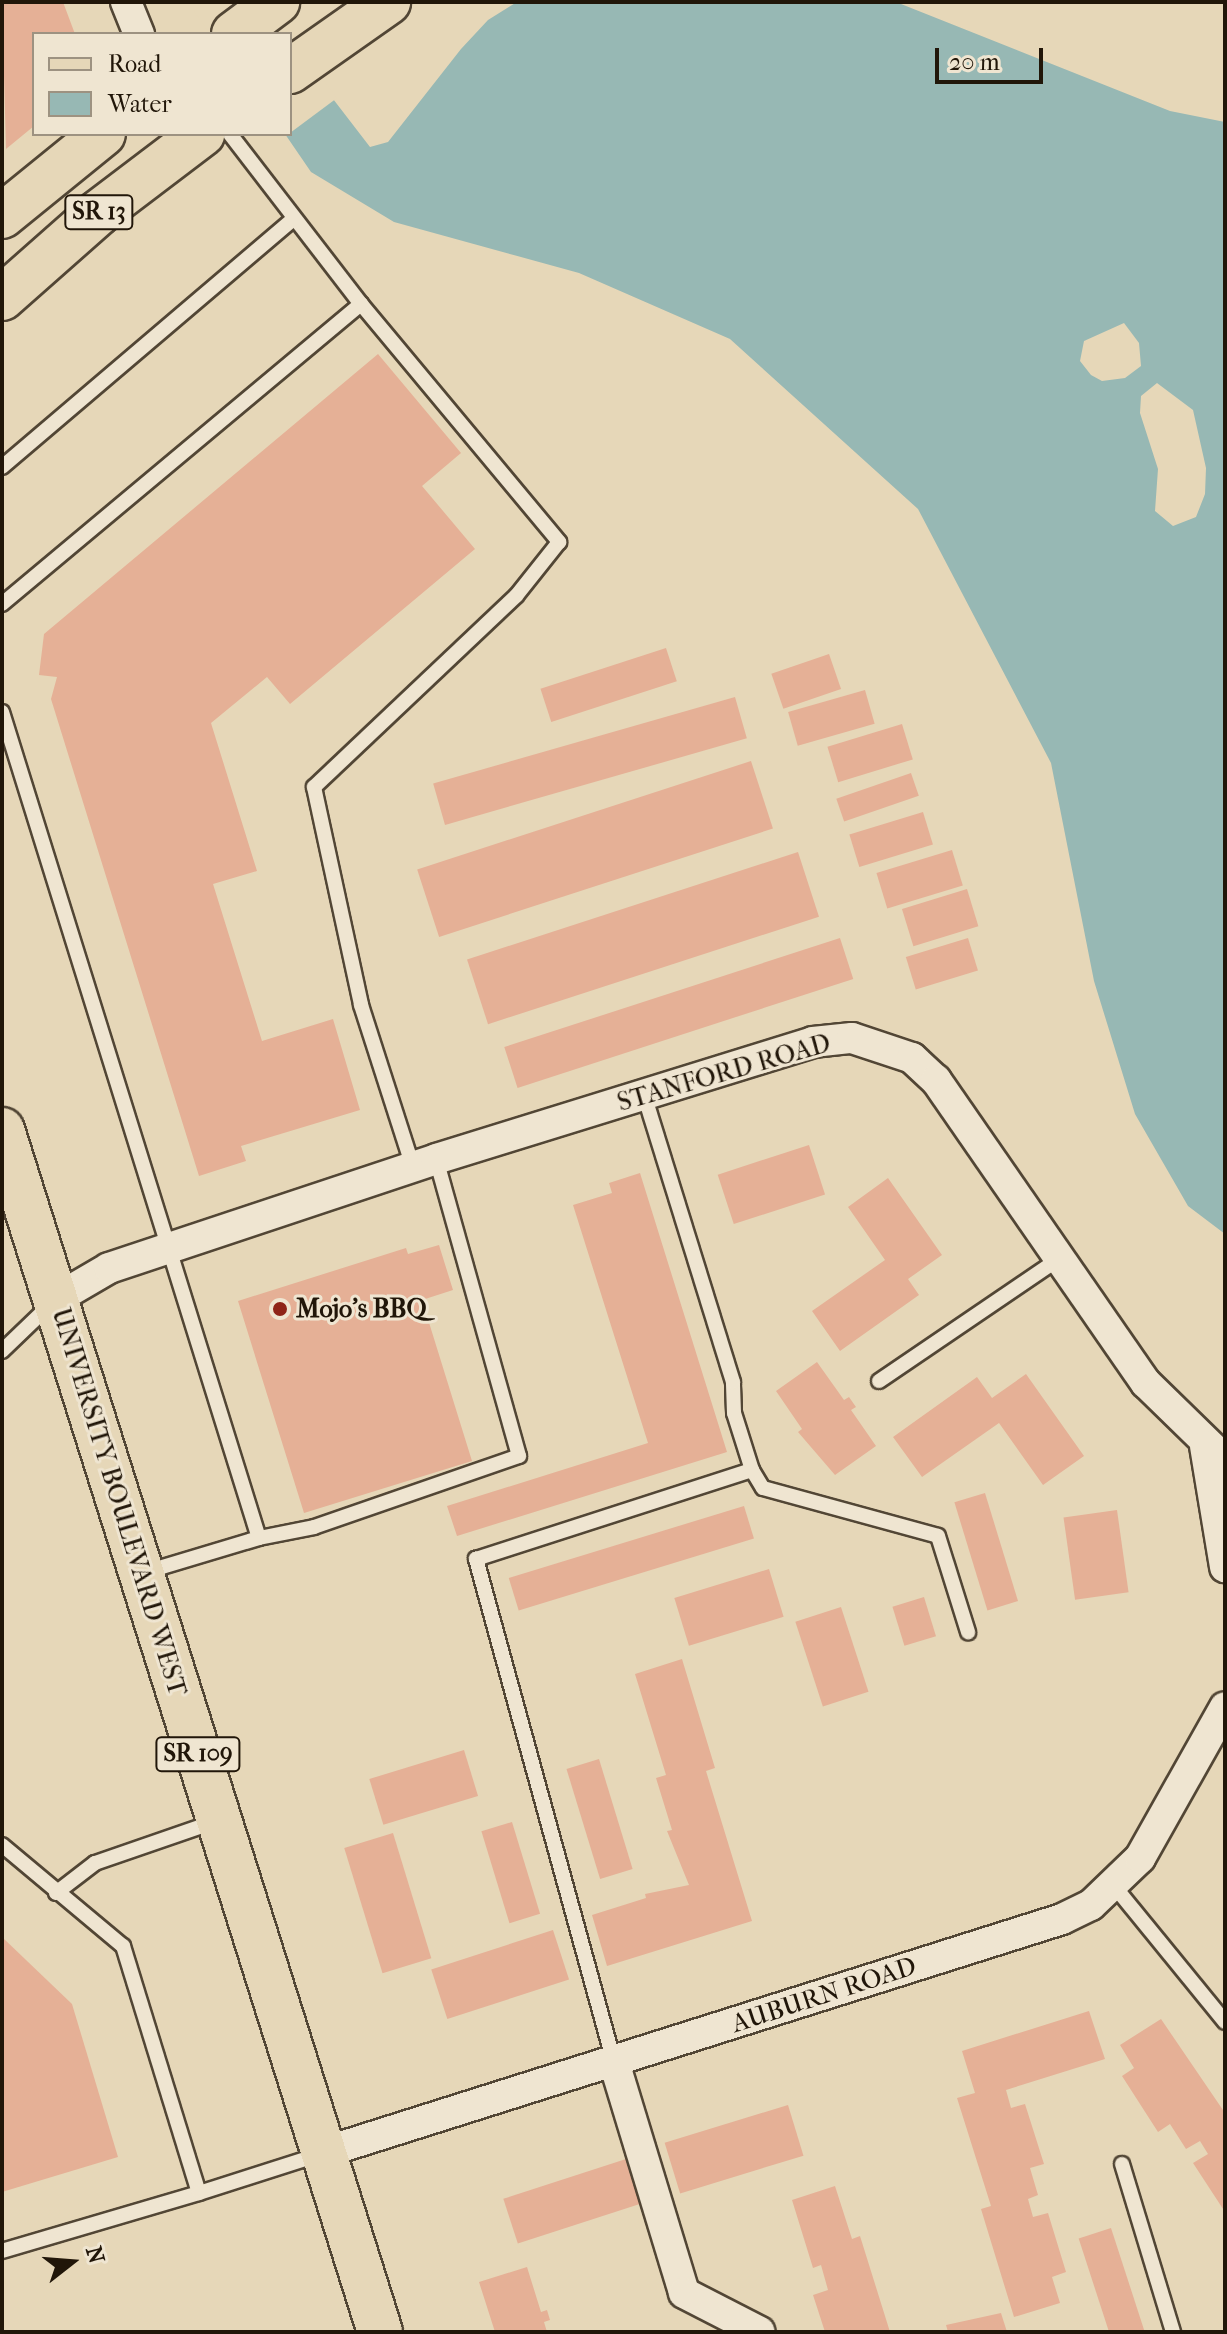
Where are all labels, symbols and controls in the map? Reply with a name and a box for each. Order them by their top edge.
legend [32,32,292,136]
scale bar [939,32,1047,82]
text: 20 m [949,48,1000,76]
text: Road [108,50,161,78]
text: Water [108,90,172,118]
road number: SR 13 [63,192,135,232]
street label: STANFORD ROAD [614,1028,834,1118]
place label: Mojo's BBQ [296,1293,427,1325]
marker: Mojo's BBQ [271,1300,289,1318]
street label: UNIVERSITY BOULEVARD WEST [45,1304,193,1700]
road number: SR 109 [154,1734,242,1774]
street label: AUBURN ROAD [728,1950,920,2040]
north arrow [32,2222,112,2302]
text: N [80,2243,110,2267]

